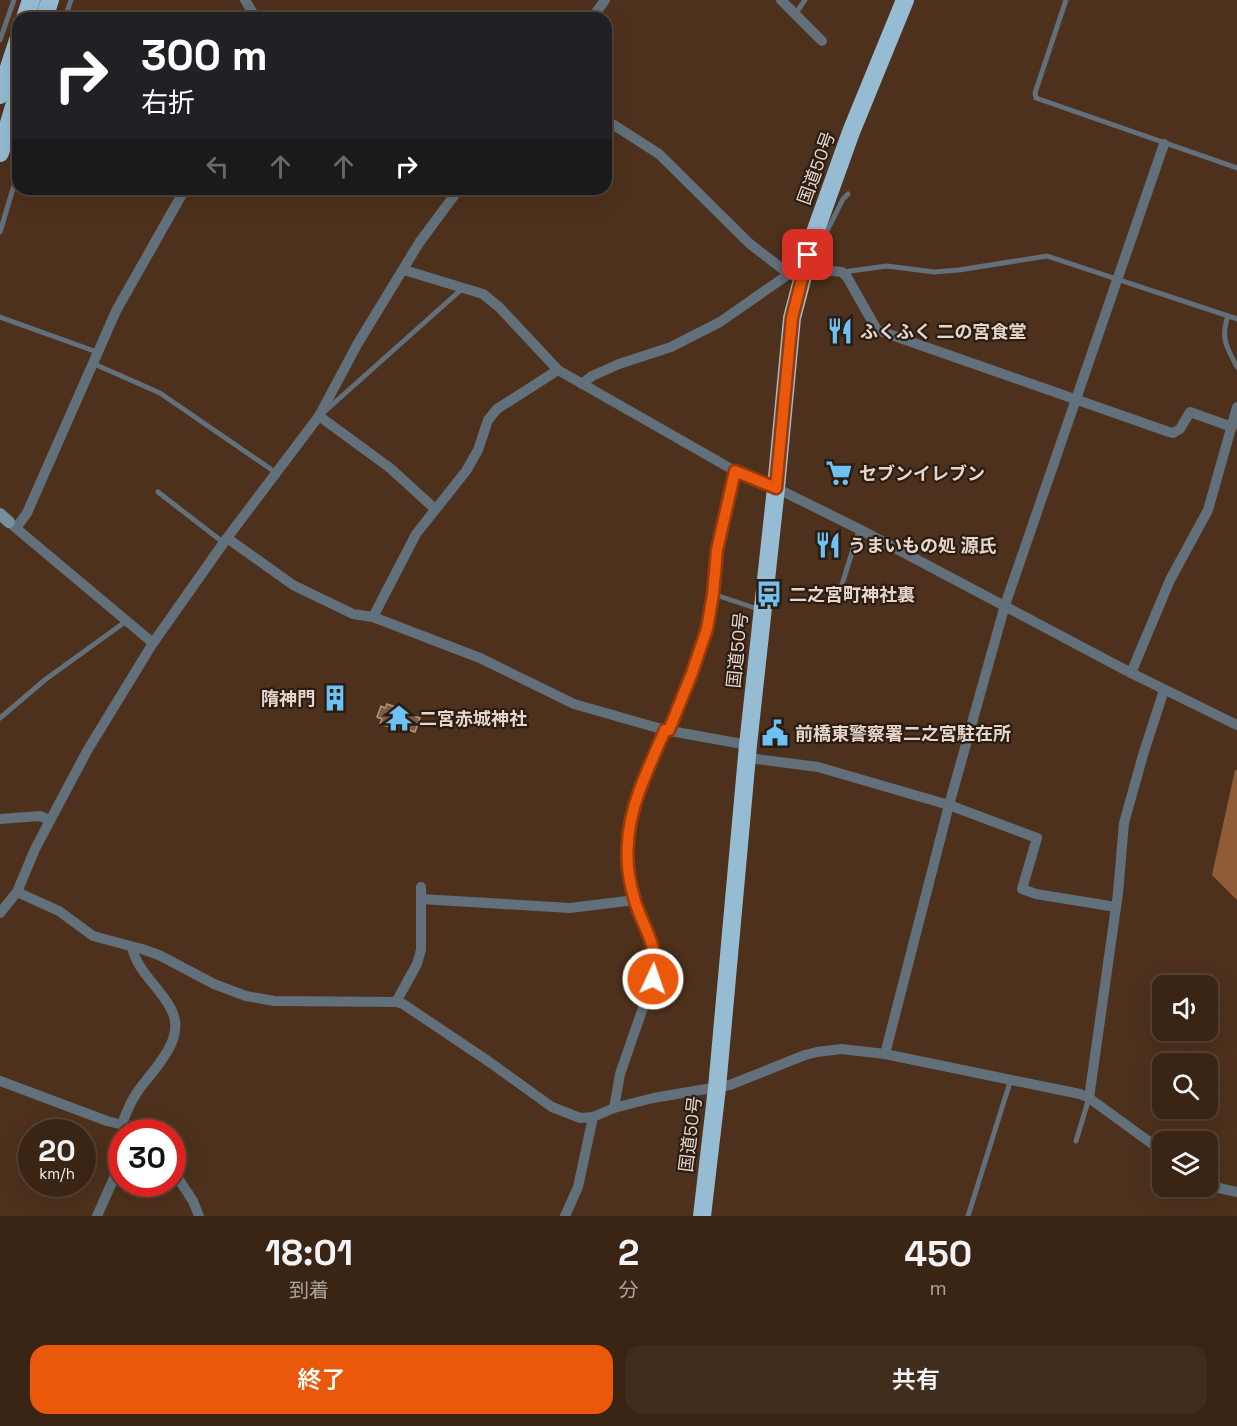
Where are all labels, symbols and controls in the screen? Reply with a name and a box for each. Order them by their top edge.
text: 300 m [141,29,268,82]
icon: right [42,36,120,114]
text: 右折 [141,85,195,120]
street label: 国道50号 [792,128,840,208]
icon: left [201,150,234,183]
icon: ahead [264,150,297,183]
icon: ahead [327,150,360,183]
icon: right [390,150,423,183]
pin [782,229,833,280]
icon: arrive [791,238,824,271]
restaurant icon: ふくふく 二の宮食堂 [825,316,855,346]
place label: ふくふく 二の宮食堂 [860,320,1027,343]
supermarket icon: セブンイレブン [824,458,854,488]
place label: セブンイレブン [859,462,985,485]
restaurant icon: うまいもの処 源氏 [813,530,843,560]
place label: うまいもの処 源氏 [848,534,997,557]
bus stop icon: 二之宮町神社裏 [754,579,784,609]
place label: 二之宮町神社裏 [789,583,915,606]
street label: 国道50号 [722,611,752,689]
building icon: 隋神門 [320,683,350,713]
place label: 隋神門 [261,687,315,710]
temple icon: 二宮赤城神社 [384,703,414,733]
place label: 二宮赤城神社 [419,707,527,730]
public building icon: 前橋東警察署二之宮駐在所 [760,718,790,748]
place label: 前橋東警察署二之宮駐在所 [795,722,1011,745]
position arrow [621,947,685,1011]
map controls [1152,975,1218,1197]
button: sound [1152,975,1218,1041]
button: search [1152,1053,1218,1119]
street label: 国道50号 [674,1095,706,1173]
speed limit sign: 30 [108,1119,186,1197]
text: 20 [38,1131,76,1170]
button: layers [1152,1131,1218,1197]
text: km/h [39,1164,75,1183]
text: 18:01 [265,1230,353,1276]
text: 2 [618,1230,639,1276]
text: 450 [904,1231,972,1277]
text: m [930,1275,947,1301]
text: 到着 [289,1277,329,1303]
text: 分 [619,1277,639,1303]
button: 終了 [30,1345,613,1414]
button: 共有 [625,1345,1207,1414]

